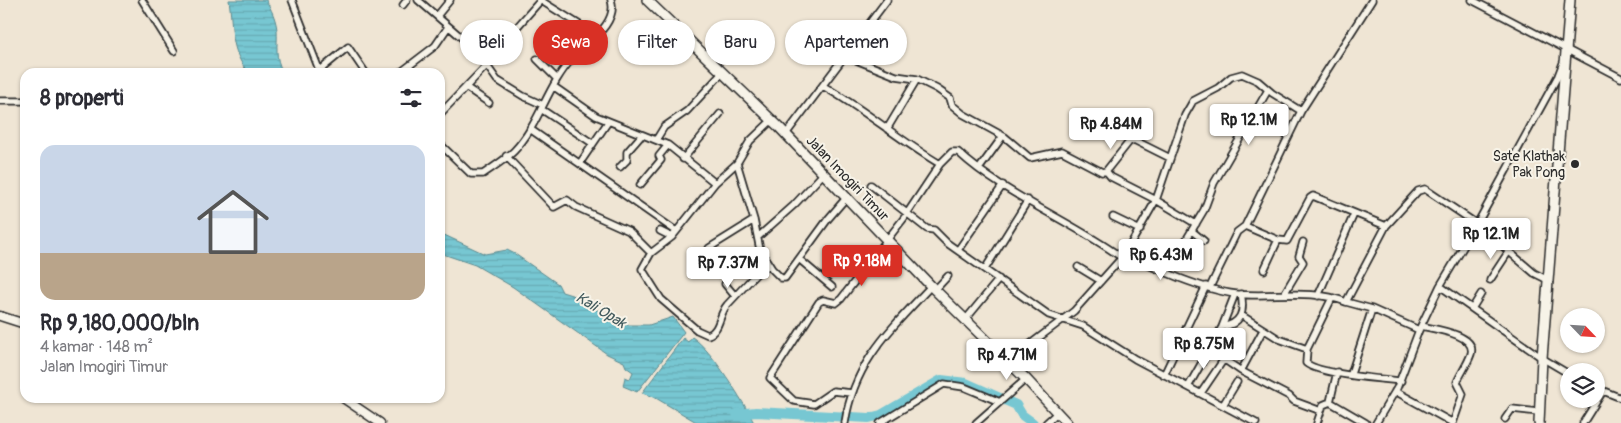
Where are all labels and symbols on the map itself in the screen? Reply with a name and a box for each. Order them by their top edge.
pin: Rp 12.1M [1197,104,1301,146]
pin: Rp 4.84M [1059,108,1163,150]
street label: Jalan Imogiri Timur [803,132,893,225]
place label: Sate Klathak Pak Pong [1493,148,1565,181]
marker: Sate Klathak Pak Pong [1569,158,1581,170]
pin: Rp 12.1M [1439,218,1543,260]
pin: Rp 6.43M [1109,238,1213,281]
pin: Rp 9.18M [810,244,914,287]
pin: Rp 7.37M [676,246,780,289]
water label: Kali Opak [572,288,631,334]
north arrow [1560,308,1605,352]
pin: Rp 8.75M [1152,328,1256,370]
pin: Rp 4.71M [955,338,1059,381]

